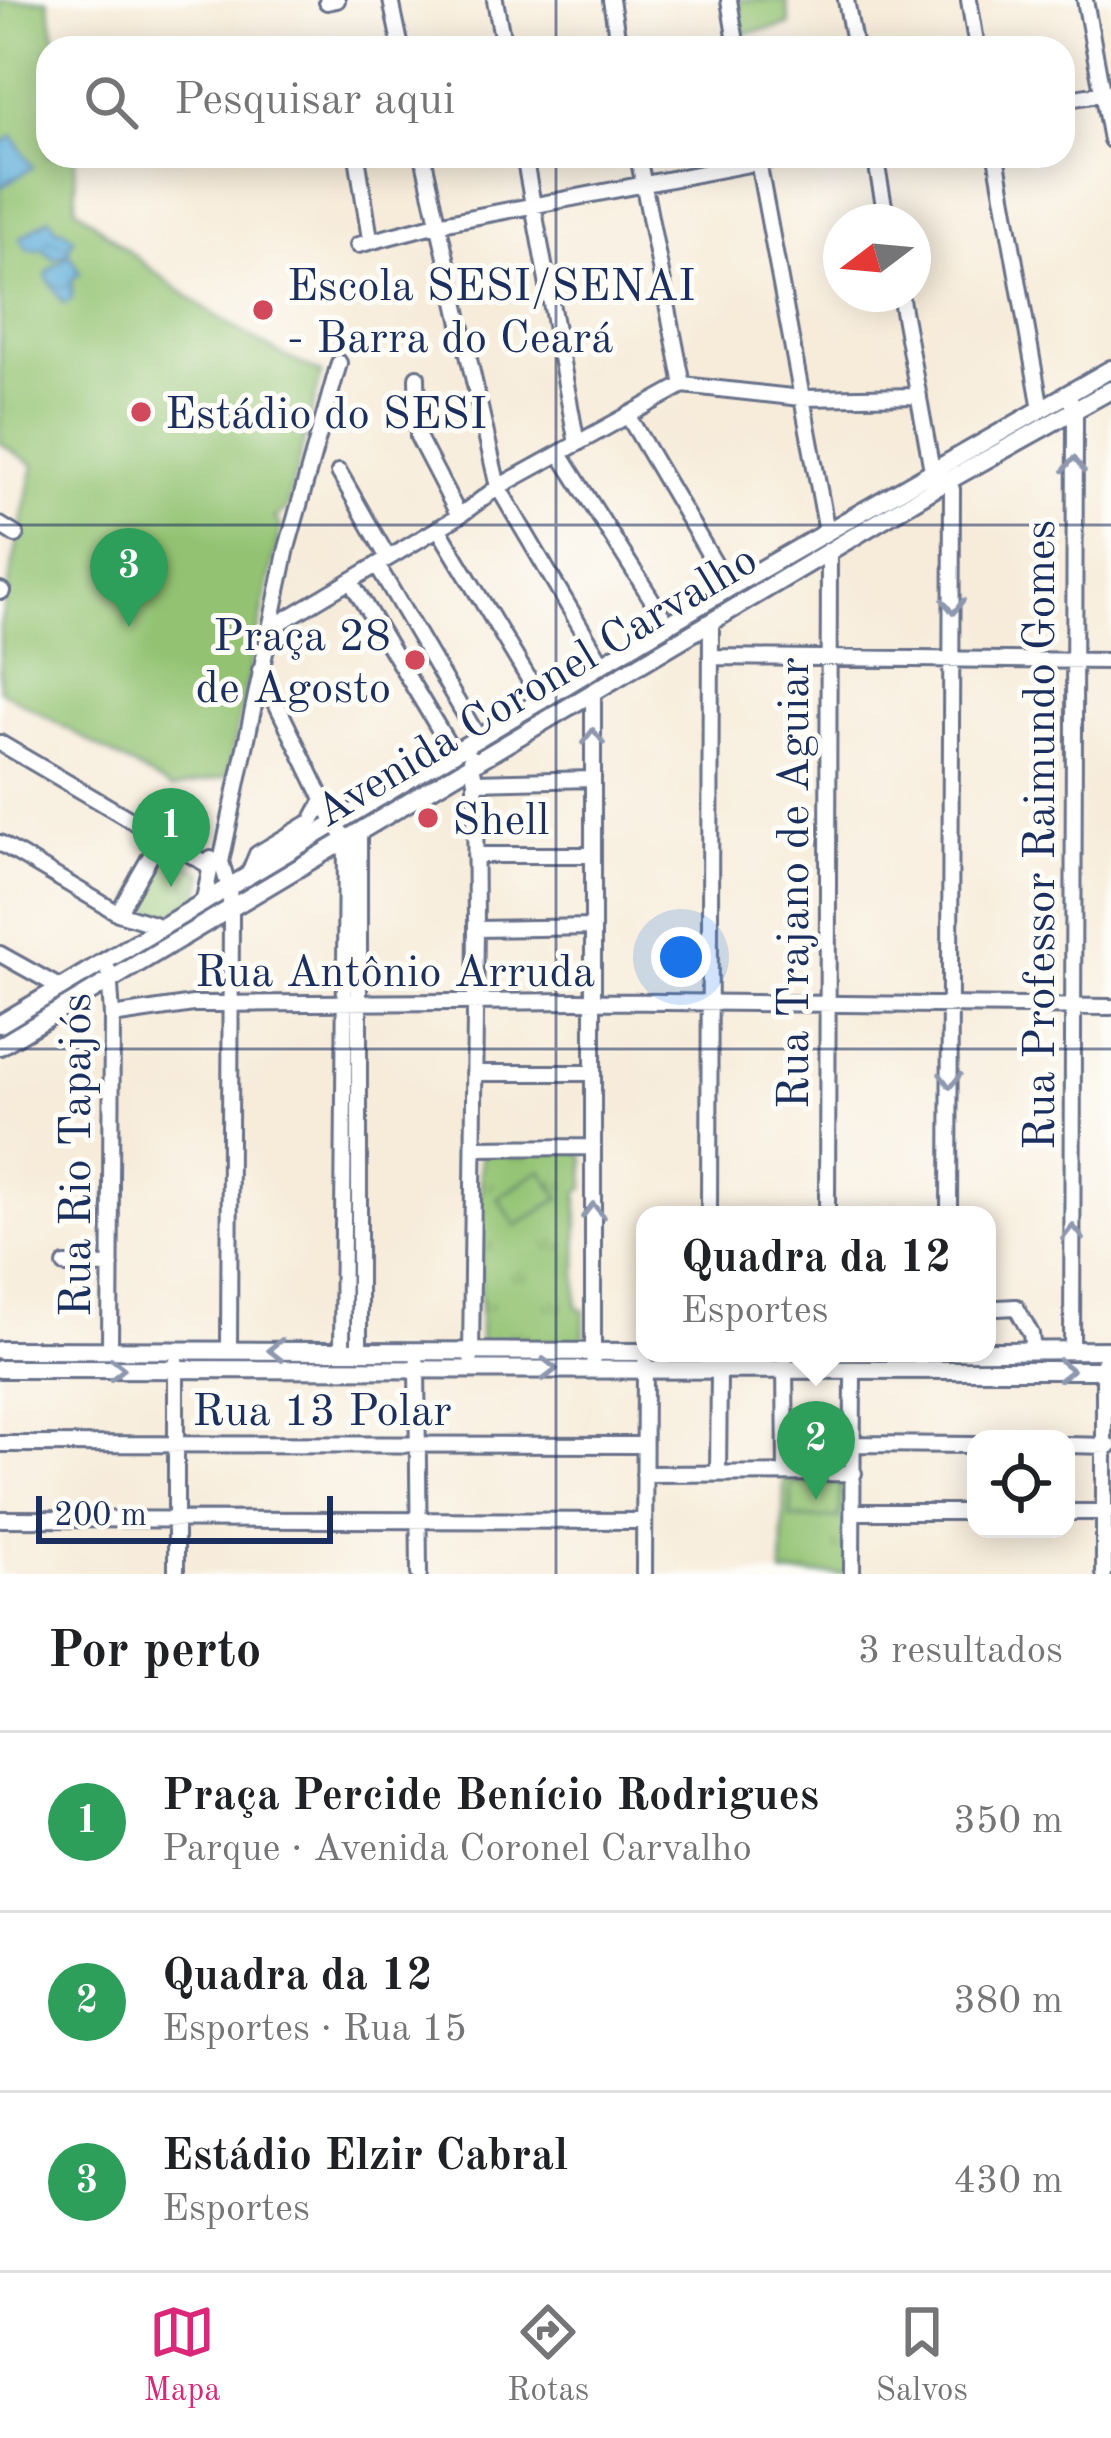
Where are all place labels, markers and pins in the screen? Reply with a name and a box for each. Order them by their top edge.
place label: Escola SESI/SENAI - Barra do Ceará [287,266,696,363]
marker: Escola SESI/SENAI - Barra do Ceará [250,297,276,323]
place label: Estádio do SESI [165,394,487,439]
marker: Estádio do SESI [128,399,154,425]
pin: 3 [90,528,168,627]
place label: Praça 28 de Agosto [196,616,391,713]
marker: Praça 28 de Agosto [402,647,428,673]
pin: 1 [132,788,210,887]
place label: Shell [452,800,549,845]
marker: Shell [415,805,441,831]
pin: 2 [777,1401,855,1500]

